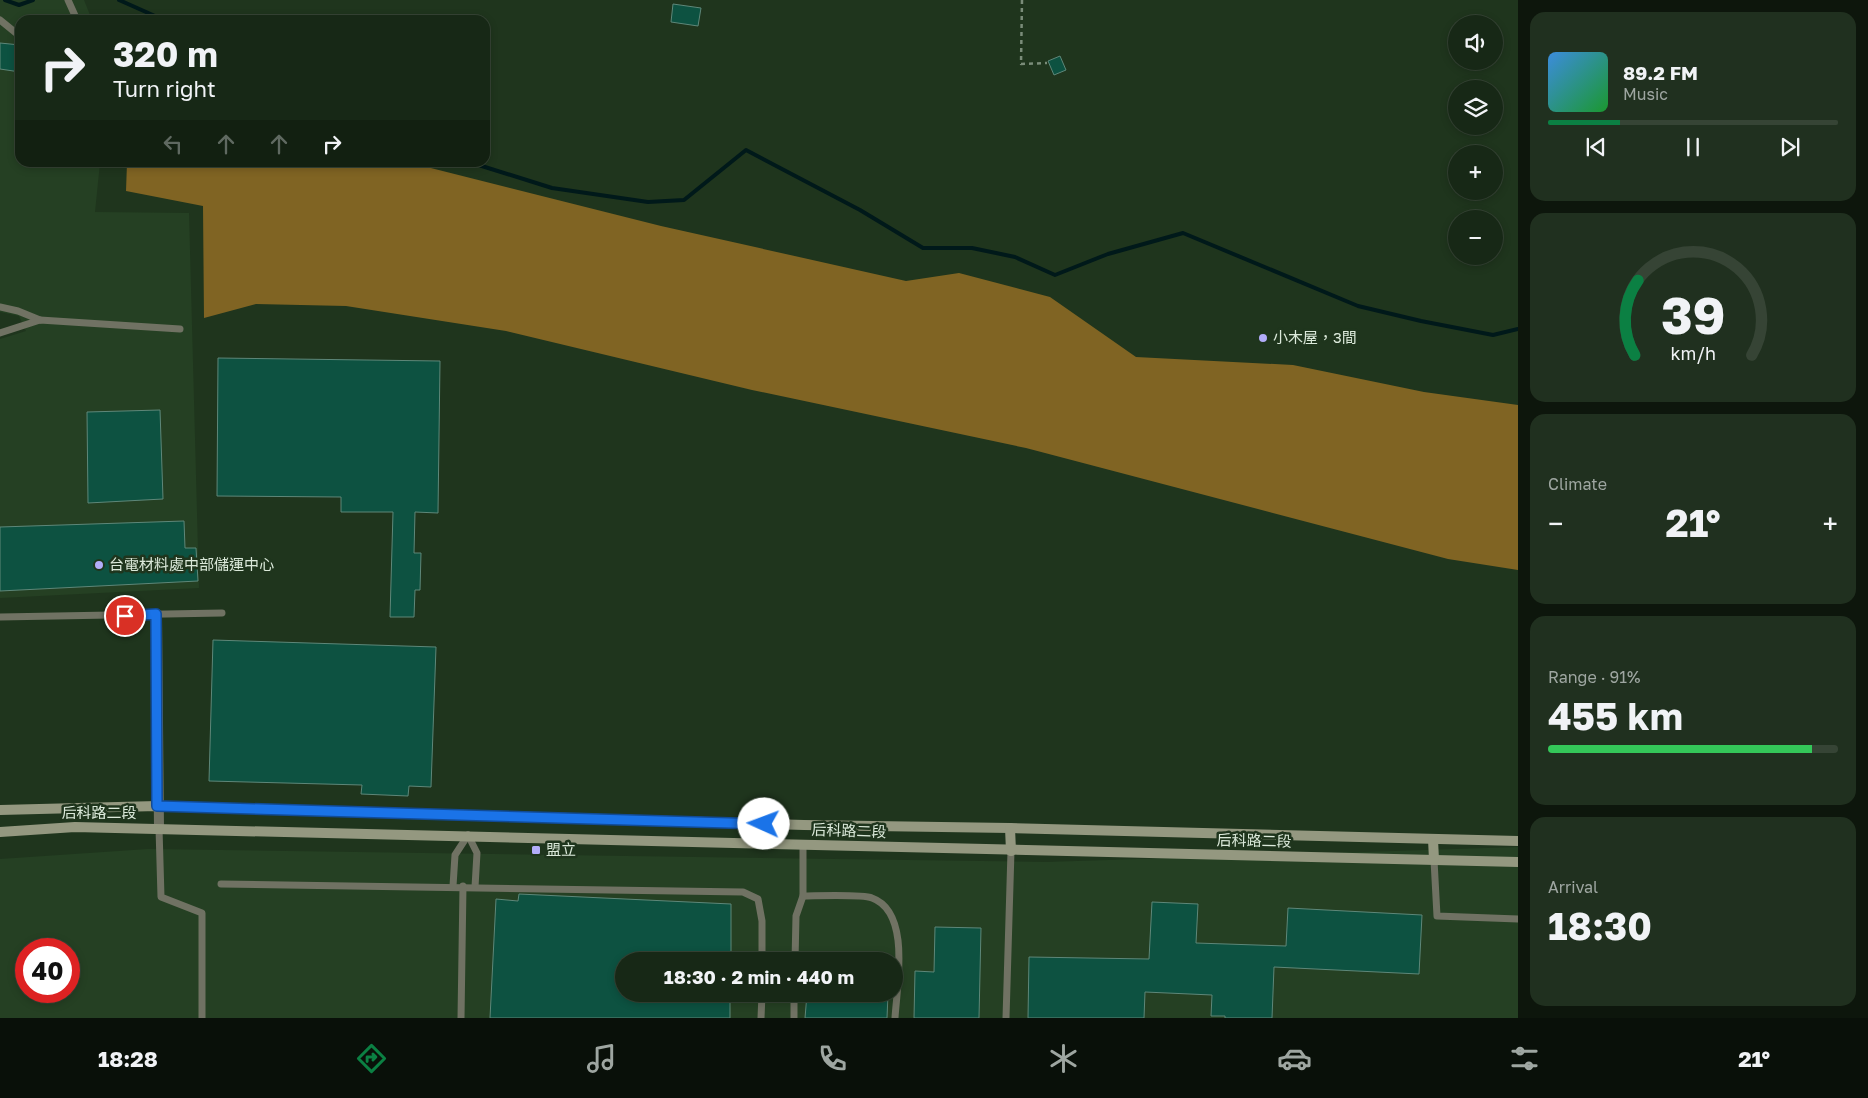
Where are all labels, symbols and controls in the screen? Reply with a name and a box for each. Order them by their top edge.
map controls [1448,15,1503,265]
button: sound [1448,15,1503,70]
text: 320 m [113,33,218,75]
icon: right [30,35,95,100]
text: 89.2 FM [1623,61,1698,84]
text: Turn right [113,75,216,102]
button: layers [1448,80,1503,135]
text: Music [1623,84,1668,104]
icon: left [159,130,187,158]
icon: ahead [212,130,240,158]
icon: ahead [265,130,293,158]
icon: right [318,130,346,158]
icon: previous [1582,133,1610,161]
icon: pause [1679,133,1707,161]
icon: next [1776,133,1804,161]
button: + [1448,145,1503,200]
button: − [1448,210,1503,265]
text: 39 [1661,283,1725,345]
place label: 小木屋，3間 [1273,328,1357,346]
marker: 小木屋，3間 [1257,332,1269,344]
text: km/h [1670,342,1716,364]
text: Climate [1548,474,1607,494]
text: 21° [1666,500,1721,545]
text: − [1548,507,1563,540]
text: + [1823,507,1838,540]
place label: 台電材料處中部儲運中心 [109,555,274,573]
marker: 台電材料處中部儲運中心 [93,559,105,571]
pin [104,595,146,637]
icon: arrive [111,602,139,630]
text: Range · 91% [1548,667,1640,687]
text: 455 km [1548,693,1683,738]
position arrow [737,797,789,849]
street label: 后科路二段 [61,803,137,821]
street label: 后科路二段 [811,820,887,840]
street label: 后科路二段 [1216,830,1292,850]
place label: 盟立 [546,840,576,858]
marker: 盟立 [530,844,542,856]
text: Arrival [1548,877,1598,897]
text: 18:30 [1548,903,1652,948]
speed limit sign: 40 [15,938,80,1003]
text: 18:30 · 2 min · 440 m [664,965,854,988]
icon: directions [354,1041,389,1076]
icon: music [584,1041,619,1076]
icon: phone [815,1041,850,1076]
icon: climate [1046,1041,1081,1076]
icon: car [1277,1041,1312,1076]
icon: filters [1507,1041,1542,1076]
text: 18:28 [98,1045,158,1072]
text: 21° [1738,1045,1770,1072]

